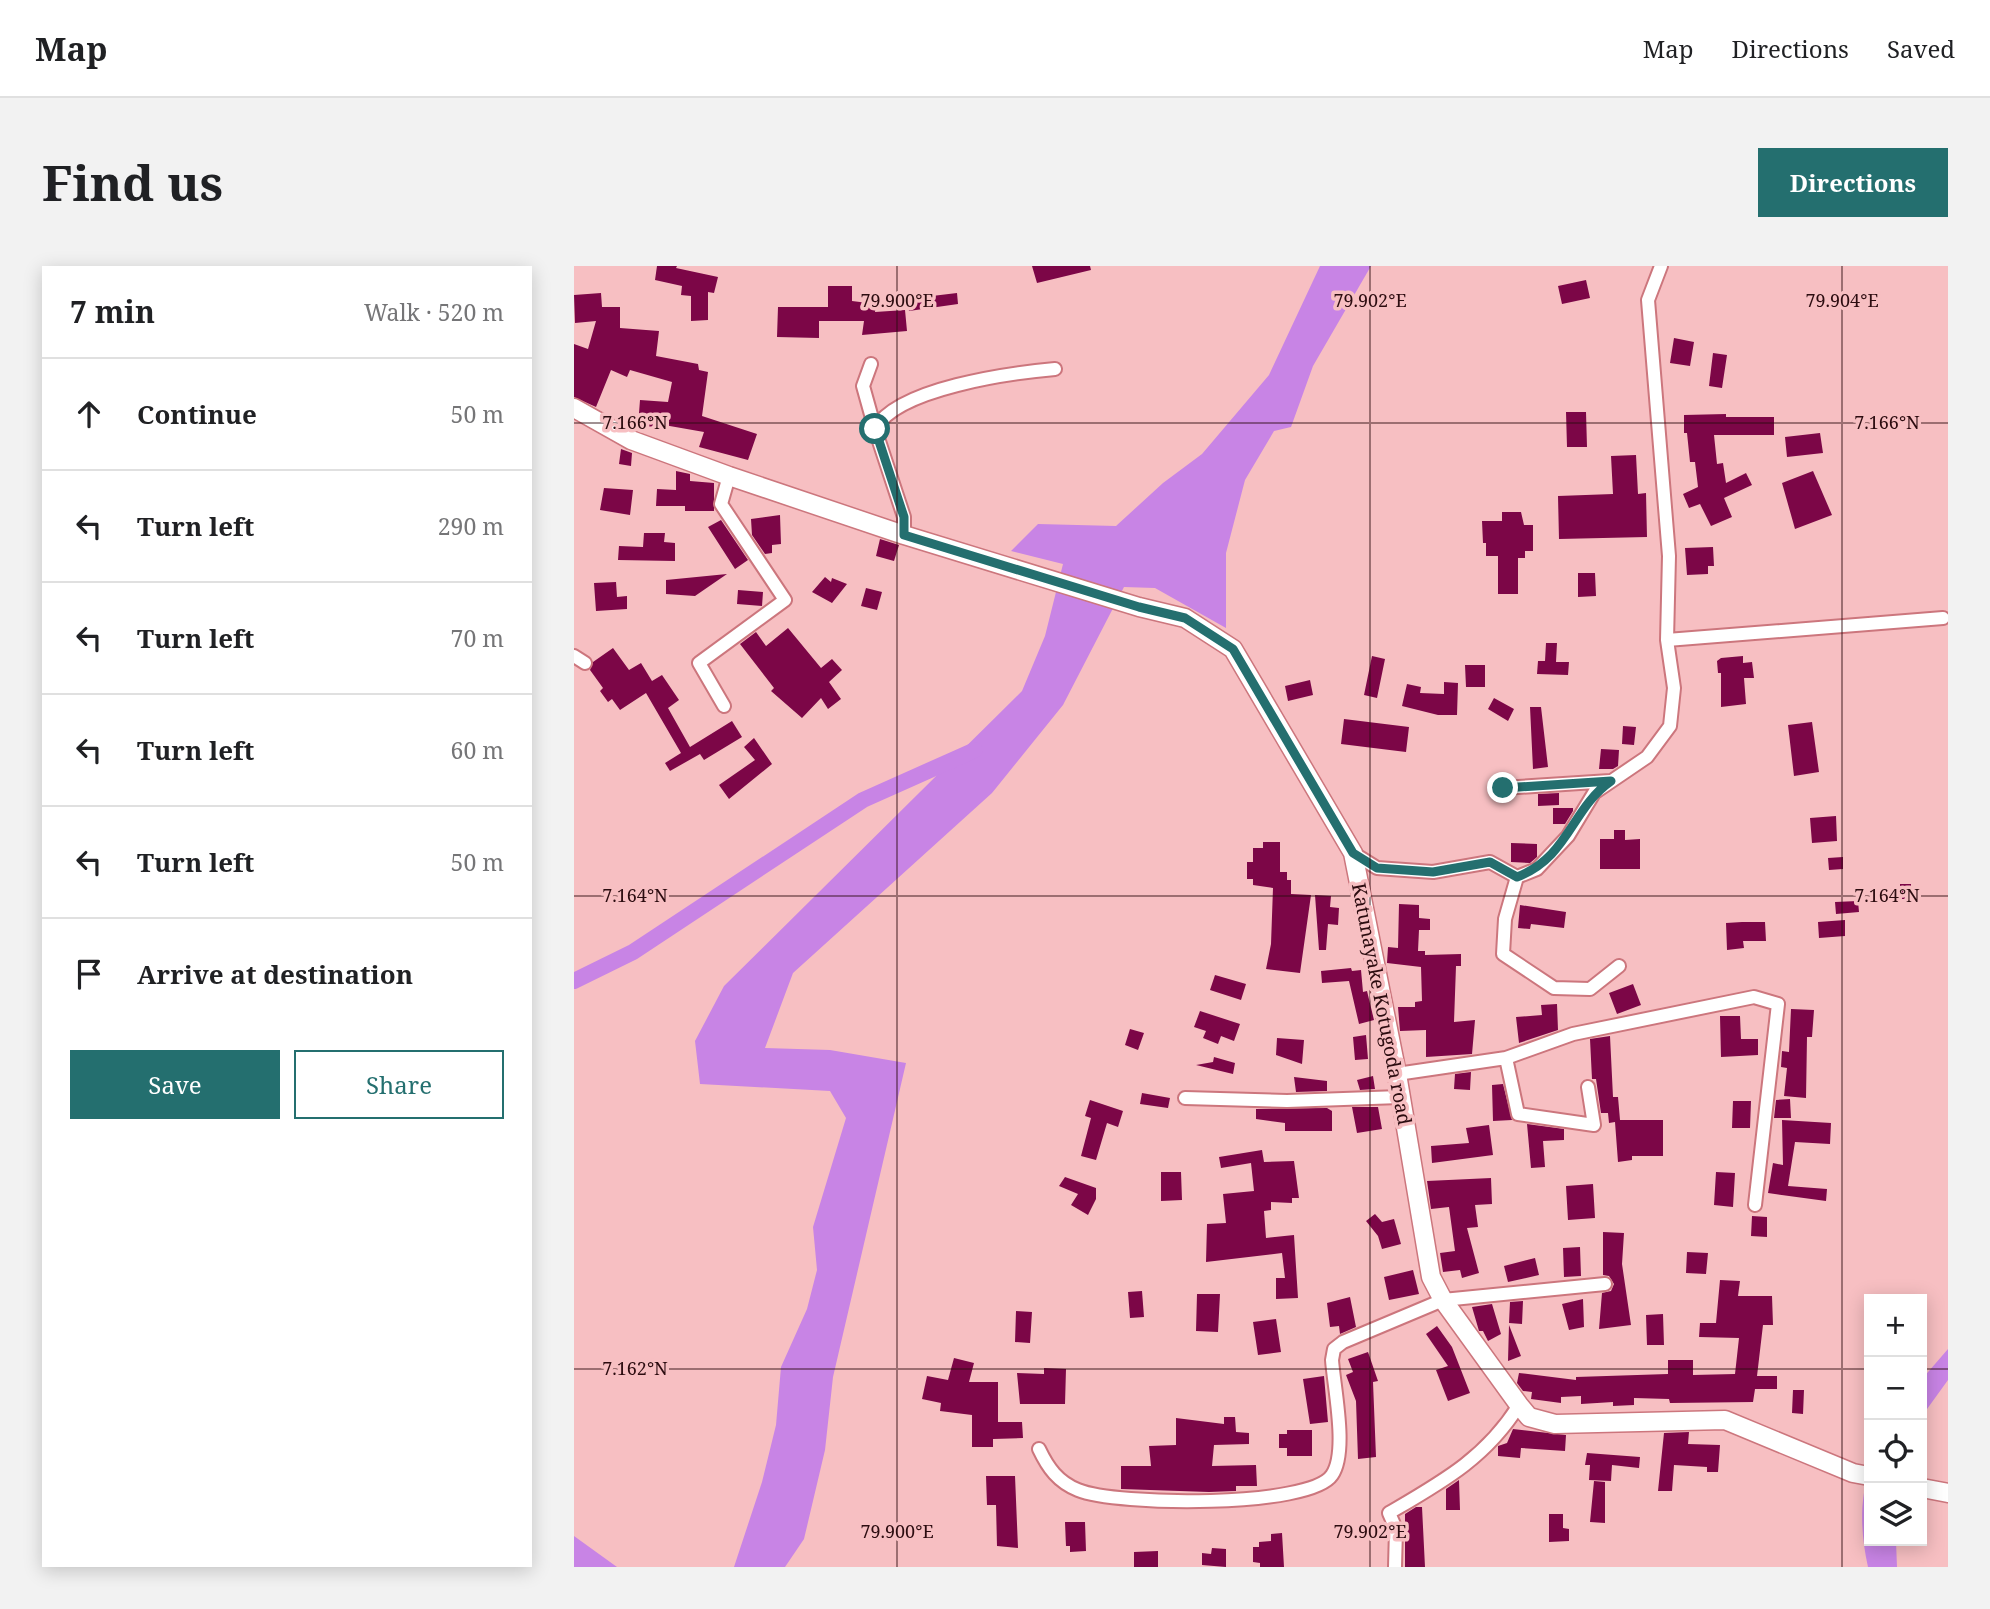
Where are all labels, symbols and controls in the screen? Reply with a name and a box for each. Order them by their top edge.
text: Map [35,26,108,71]
text: Map [1643,32,1694,65]
text: Directions [1732,32,1849,65]
text: Saved [1887,32,1955,65]
button: Directions [1758,148,1948,217]
text: Find us [42,149,223,215]
text: 79.900°E [860,288,934,312]
text: 79.902°E [1333,288,1407,312]
text: 79.904°E [1805,288,1879,312]
text: 7 min [70,291,155,332]
text: Walk · 520 m [364,296,504,328]
icon: ahead [70,395,108,433]
text: Continue [137,396,257,432]
text: 50 m [451,398,504,430]
text: 7.166°N [602,410,668,434]
text: 7.166°N [1854,410,1920,434]
route start [859,413,890,444]
icon: left [70,507,108,545]
text: Turn left [137,508,254,544]
text: 290 m [438,510,504,542]
icon: left [70,619,108,657]
text: Turn left [137,620,254,656]
text: 70 m [451,622,504,654]
icon: left [70,731,108,769]
text: Turn left [137,732,254,768]
text: 60 m [451,734,504,766]
route end [1487,772,1518,803]
icon: left [70,843,108,881]
text: Turn left [137,844,254,880]
text: 50 m [451,846,504,878]
street label: Katunayake Kotugoda road [1346,881,1418,1128]
text: 7.164°N [602,883,668,907]
text: 7.164°N [1854,883,1920,907]
icon: arrive [70,955,108,993]
text: Arrive at destination [137,956,413,992]
button: Save [70,1050,280,1119]
button: Share [294,1050,504,1119]
map controls [1864,1294,1927,1546]
button: + [1864,1294,1927,1357]
text: 7.162°N [602,1356,668,1380]
button: − [1864,1357,1927,1420]
button: locate [1864,1420,1927,1483]
button: layers [1864,1483,1927,1546]
text: 79.900°E [860,1519,934,1543]
text: 79.902°E [1333,1519,1407,1543]

